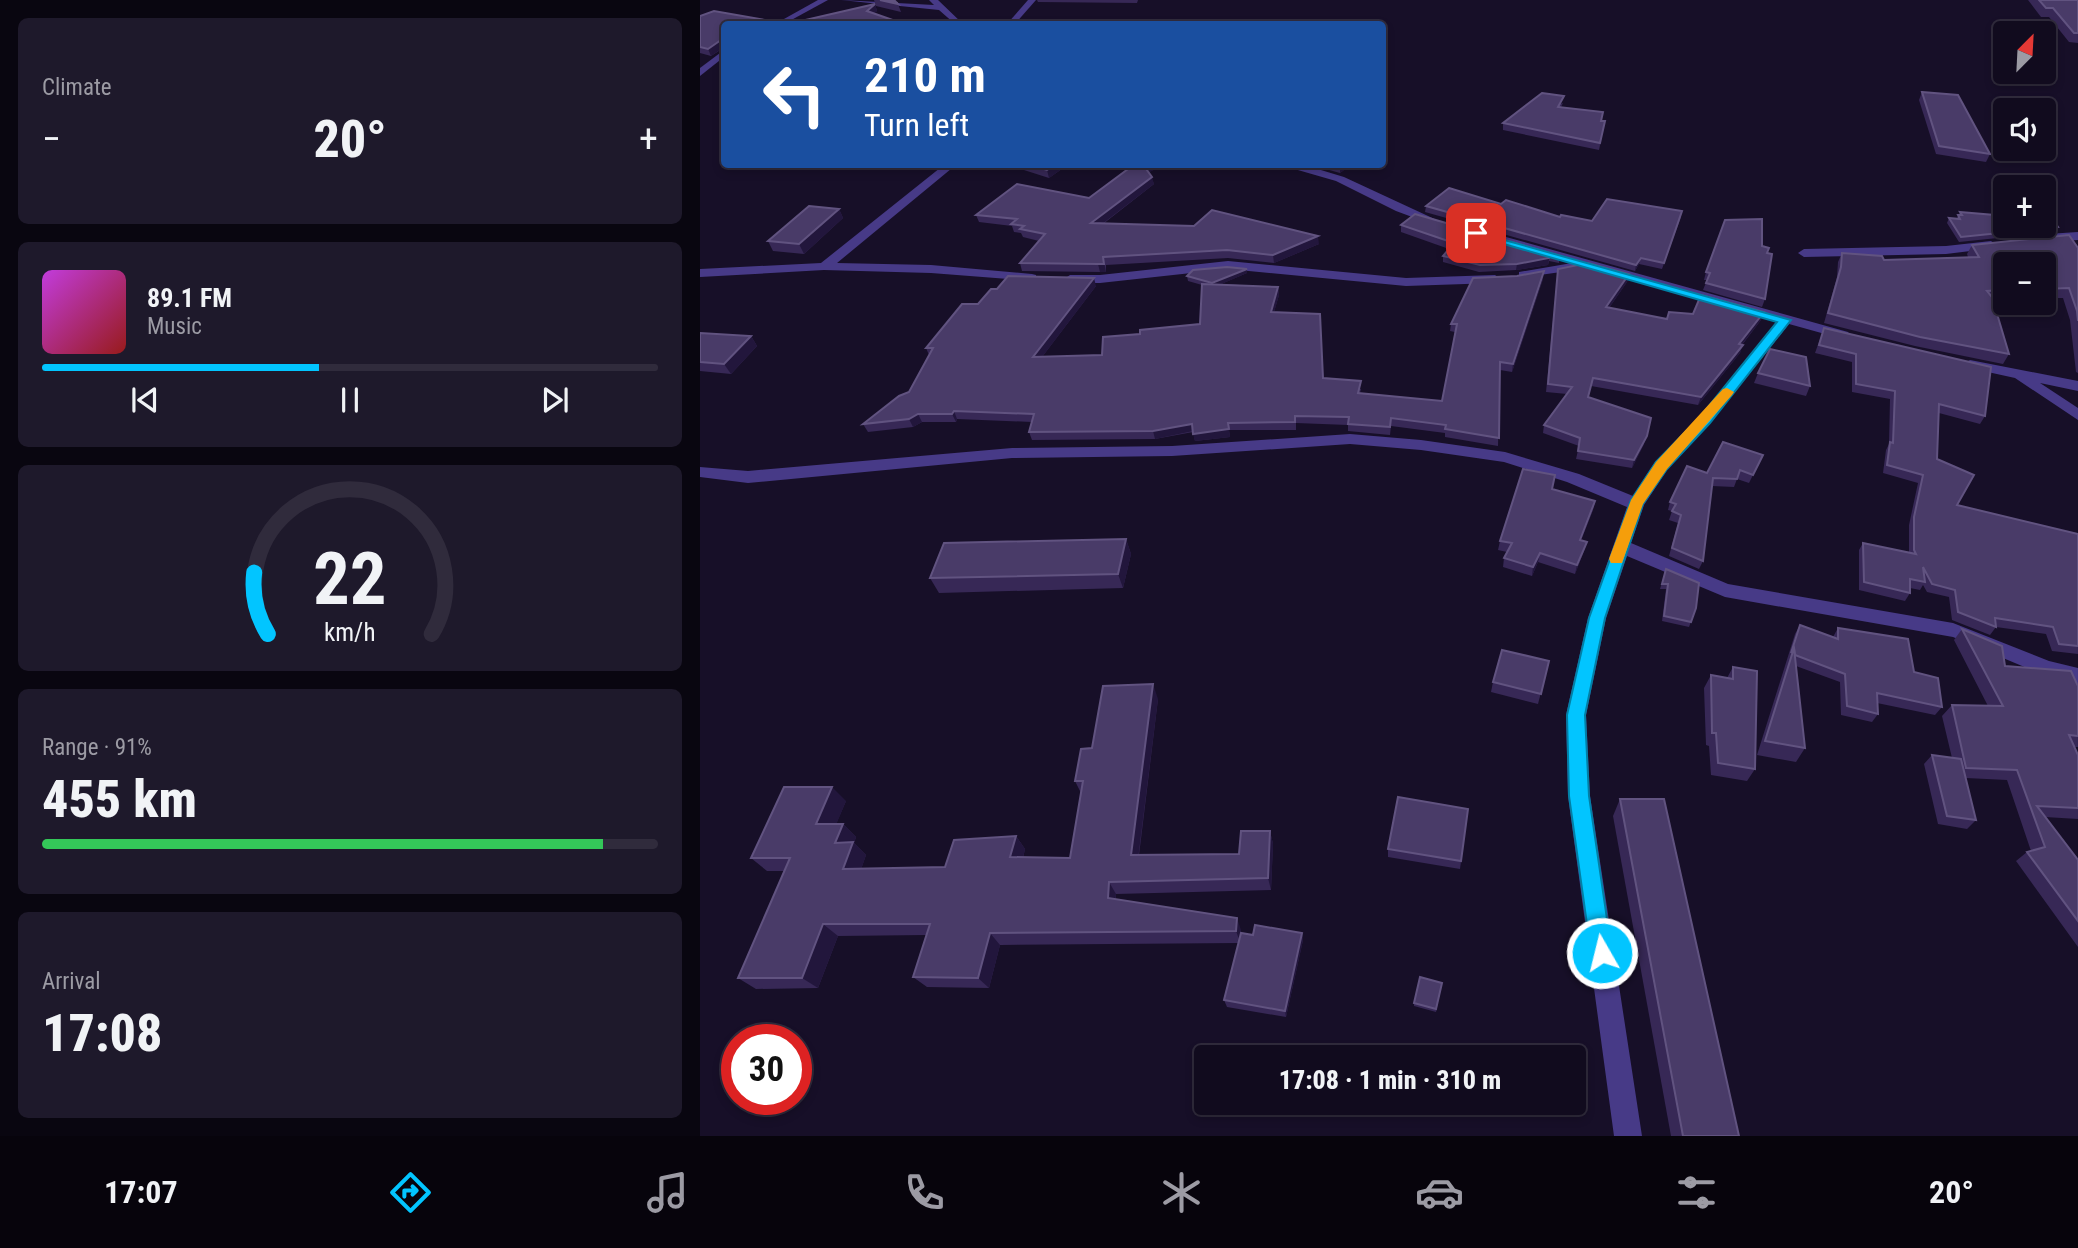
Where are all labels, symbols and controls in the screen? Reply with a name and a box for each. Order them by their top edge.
north arrow [1993,21,2056,84]
map controls [1993,21,2056,315]
text: 210 m [864,47,986,104]
icon: left [749,49,840,140]
text: Climate [42,74,112,101]
button: sound [1993,98,2056,161]
text: Turn left [864,106,969,144]
text: 20° [313,109,387,170]
text: − [42,117,61,161]
text: + [639,117,658,161]
button: + [1993,175,2056,238]
pin [1446,203,1506,263]
icon: arrive [1457,214,1495,252]
button: − [1993,252,2056,315]
text: 89.1 FM [147,283,232,313]
text: Music [147,313,202,340]
icon: previous [126,381,164,419]
icon: pause [331,381,369,419]
icon: next [536,381,574,419]
text: 22 [313,536,387,622]
text: km/h [324,618,376,647]
text: Range · 91% [42,734,152,761]
text: 455 km [42,769,197,830]
position arrow [1565,916,1639,990]
text: Arrival [42,968,101,995]
text: 17:08 [42,1003,162,1064]
speed limit sign: 30 [721,1024,812,1115]
text: 17:08 · 1 min · 310 m [1279,1065,1501,1095]
icon: directions [386,1168,435,1217]
icon: music [643,1168,692,1217]
icon: phone [900,1168,949,1217]
icon: climate [1157,1168,1206,1217]
icon: car [1415,1168,1464,1217]
icon: filters [1672,1168,1721,1217]
text: 17:07 [104,1173,178,1211]
text: 20° [1929,1173,1974,1211]

